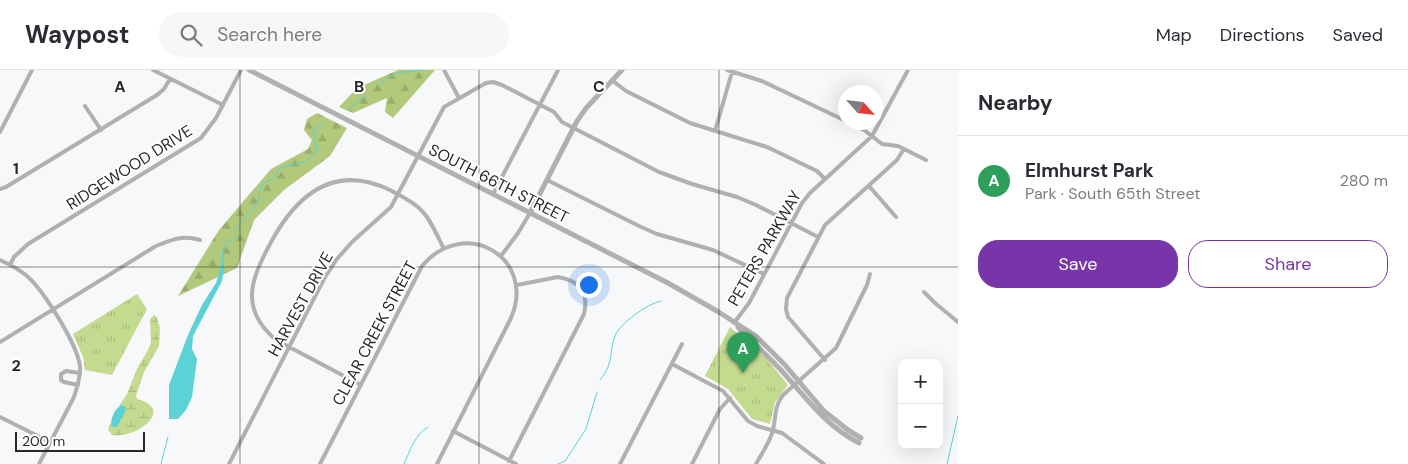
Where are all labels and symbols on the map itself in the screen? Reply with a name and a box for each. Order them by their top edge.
text: A [114,76,126,97]
text: B [354,76,364,97]
text: C [593,76,605,97]
north arrow [838,85,883,130]
street label: RIDGEWOOD DRIVE [62,120,196,215]
street label: SOUTH 66TH STREET [425,139,572,228]
text: 1 [13,158,19,179]
street label: PETERS PARKWAY [723,187,806,310]
street label: HARVEST DRIVE [263,248,338,360]
street label: CLEAR CREEK STREET [327,257,421,409]
your location [576,272,602,298]
pin: A [727,332,759,373]
text: 2 [11,355,21,376]
scale bar [15,429,145,452]

